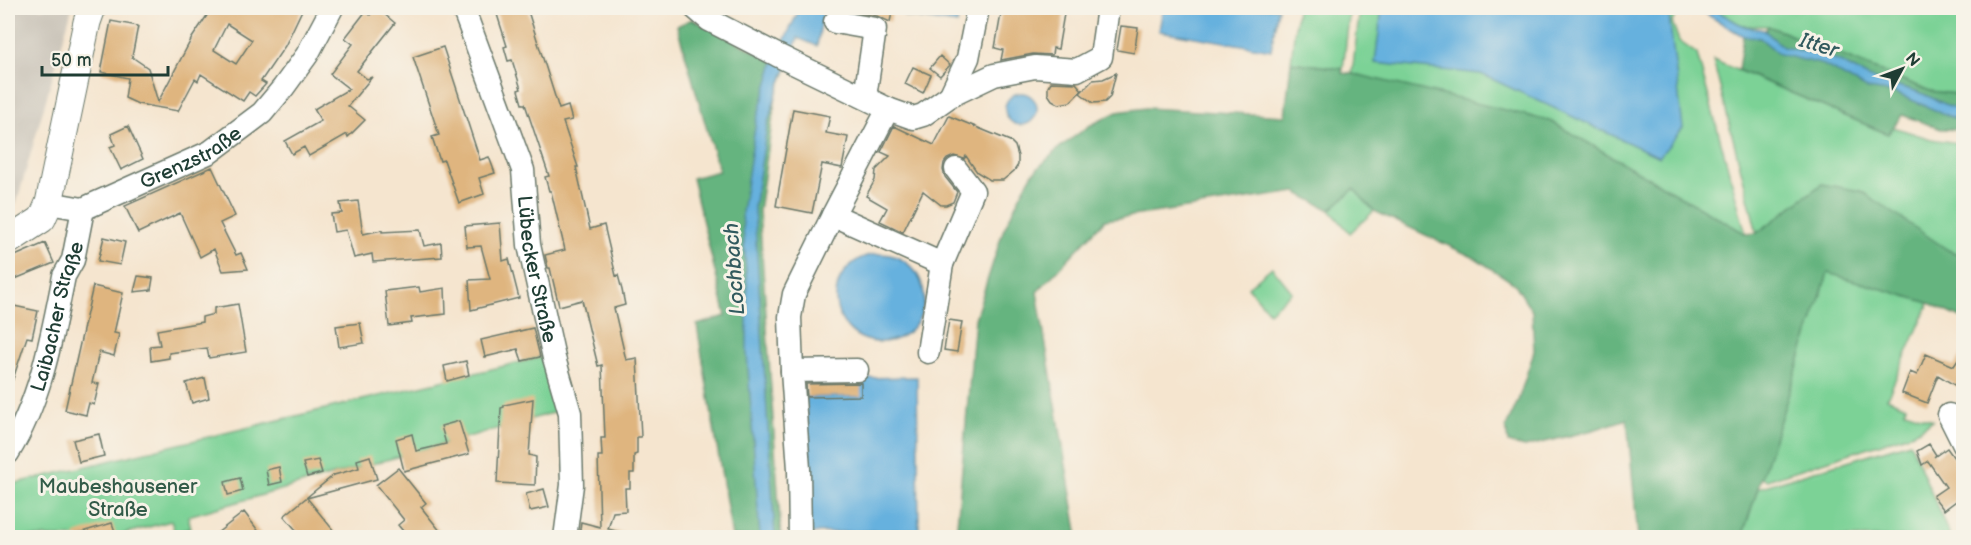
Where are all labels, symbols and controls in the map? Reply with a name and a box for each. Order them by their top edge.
water label: Itter [1795,27,1843,64]
scale bar [42,39,168,77]
north arrow [1872,39,1932,99]
text: N [1901,49,1923,71]
text: 50 m [51,50,92,71]
street label: Grenzstraße [136,121,247,195]
street label: Lübecker Straße [512,194,561,345]
water label: Lochbach [719,221,750,316]
street label: Laibacher Straße [26,240,89,395]
park label: Maubeshausener Straße [39,475,198,522]

